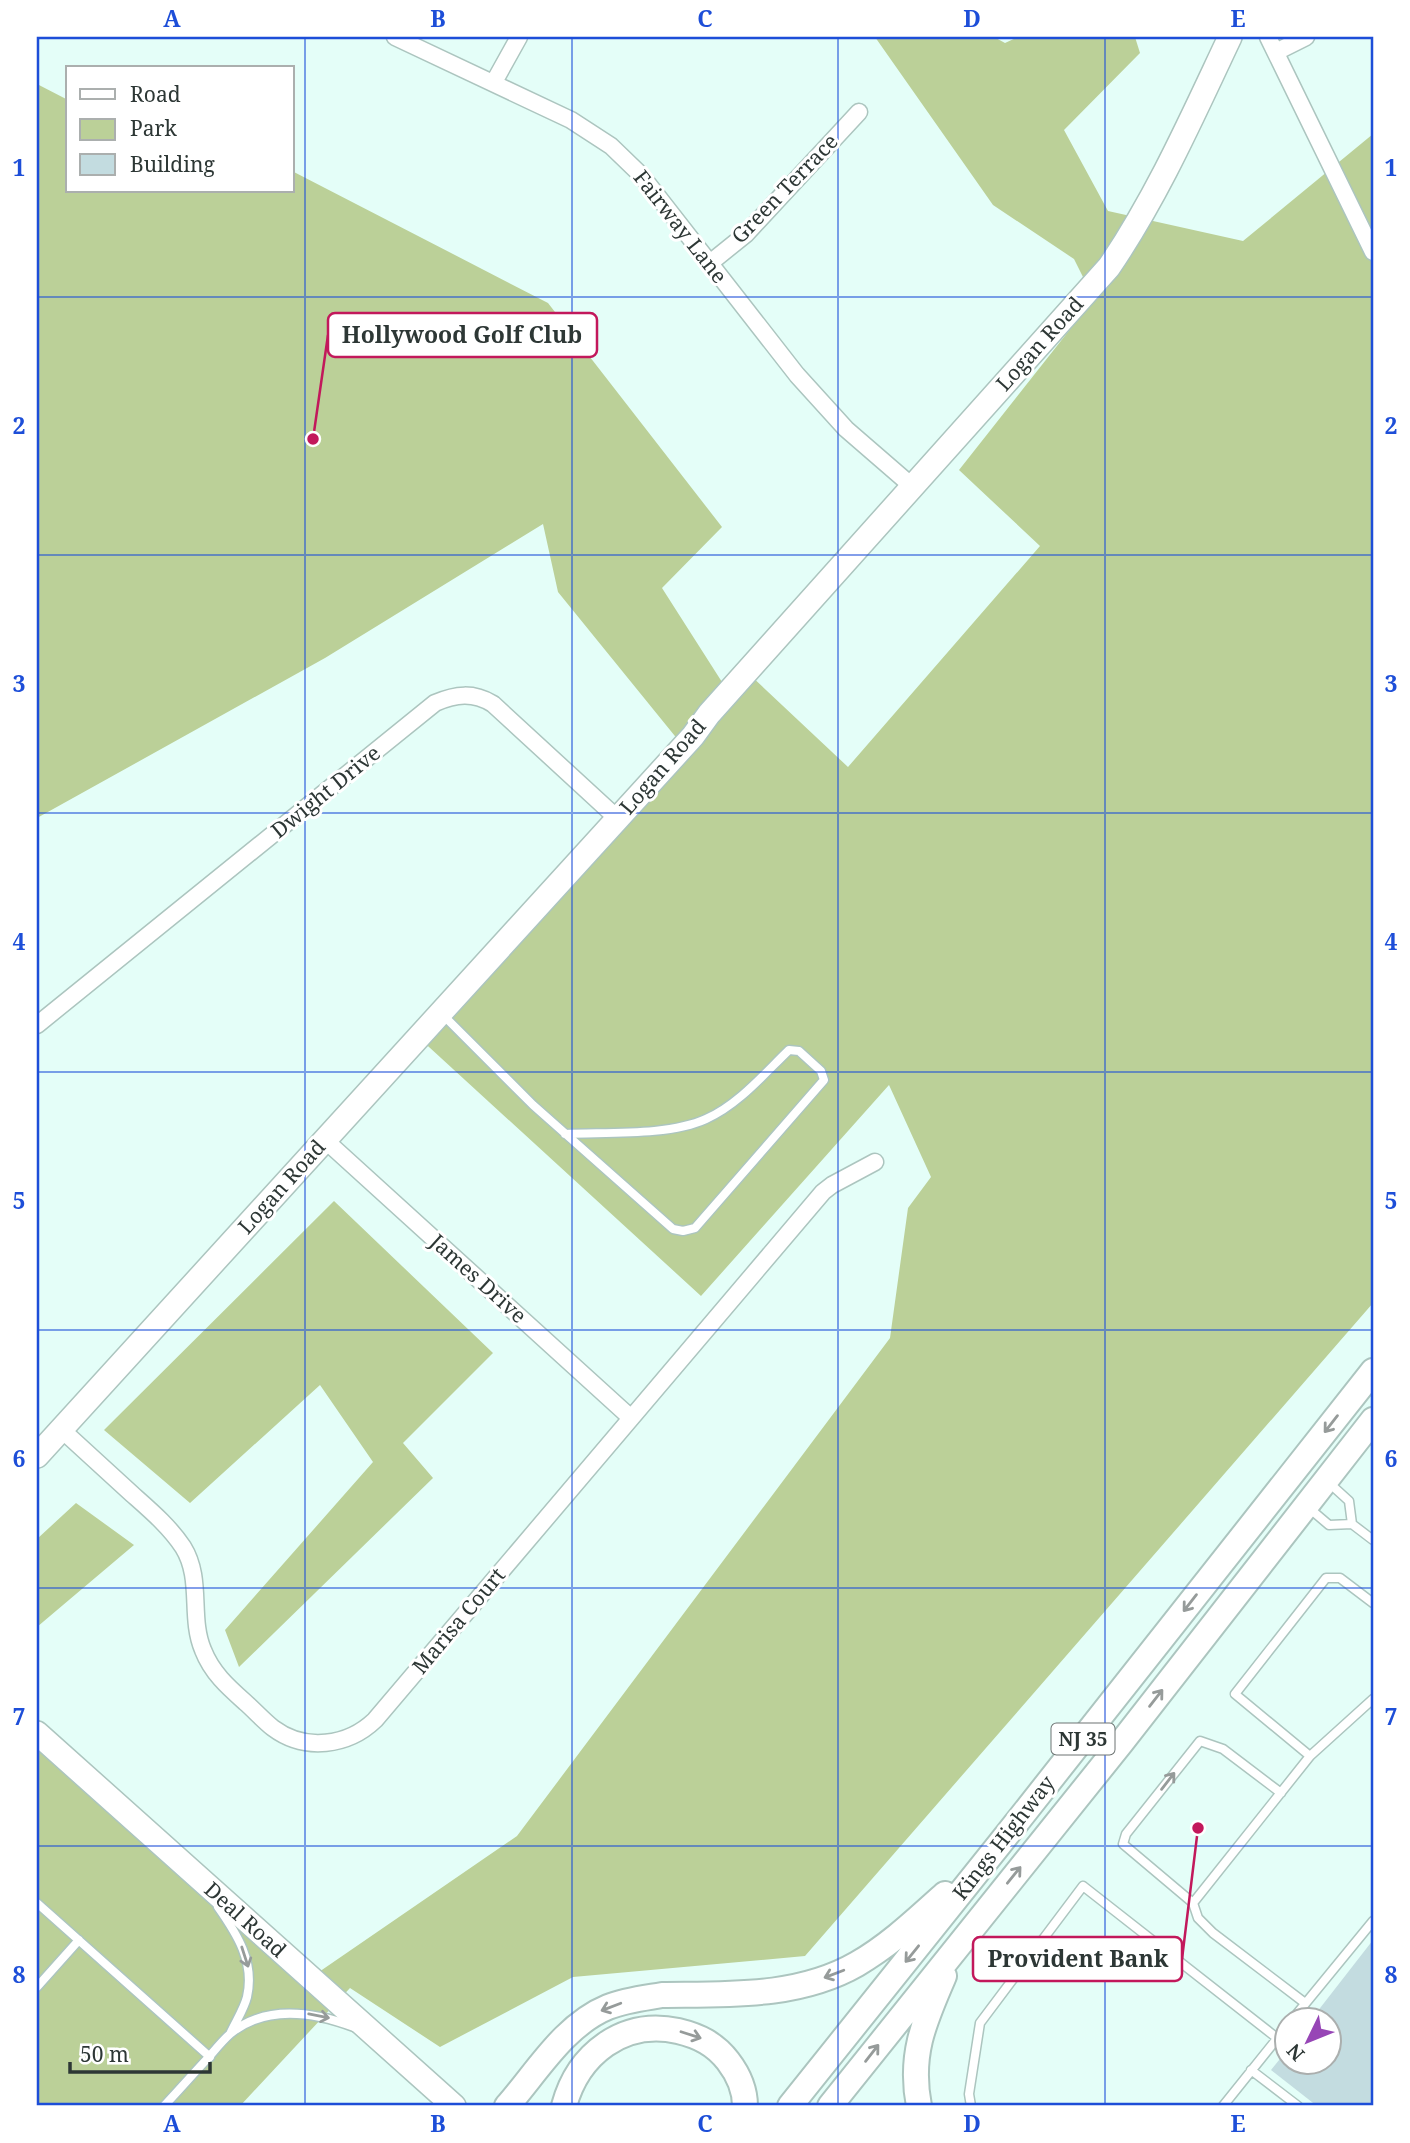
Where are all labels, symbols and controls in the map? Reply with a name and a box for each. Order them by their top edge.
text: A [163,2,181,34]
text: B [430,2,446,34]
text: C [697,2,713,34]
text: D [963,2,981,34]
text: E [1230,2,1246,34]
legend [66,66,294,192]
text: Road [130,80,181,108]
text: Park [130,114,177,142]
street label: Green Terrace [725,127,844,249]
text: Building [130,150,215,178]
text: 1 [13,151,26,183]
text: 1 [1385,151,1398,183]
street label: Fairway Lane [628,164,734,289]
street label: Logan Road [989,290,1089,397]
callout: Hollywood Golf Club [328,313,597,357]
text: Hollywood Golf Club [342,318,582,350]
text: 2 [13,409,26,441]
text: 2 [1385,409,1398,441]
text: 3 [13,667,26,699]
text: 3 [1385,667,1398,699]
street label: Logan Road [613,713,712,820]
street label: Dwight Drive [265,739,386,844]
text: 4 [13,925,26,957]
text: 4 [1385,925,1398,957]
street label: Logan Road [231,1133,331,1240]
text: 5 [13,1184,26,1216]
text: 5 [1385,1184,1398,1216]
street label: James Drive [424,1227,533,1329]
one-way arrow [1323,1415,1339,1433]
text: 6 [13,1442,26,1474]
text: 6 [1385,1442,1398,1474]
street label: Marisa Court [406,1561,511,1679]
one-way arrow [1183,1593,1198,1612]
one-way arrow [1149,1689,1164,1707]
text: 7 [13,1700,26,1732]
text: 7 [1385,1700,1398,1732]
road number: NJ 35 [1052,1723,1114,1754]
street label: Kings Highway [946,1769,1061,1905]
one-way arrow [1161,1772,1176,1790]
one-way arrow [1006,1866,1022,1884]
street label: Deal Road [199,1875,293,1963]
callout: Provident Bank [973,1937,1182,1981]
text: Provident Bank [988,1942,1169,1974]
one-way arrow [904,1945,919,1963]
one-way arrow [240,1946,253,1968]
text: 8 [13,1958,26,1990]
text: 8 [1385,1958,1398,1990]
one-way arrow [824,1969,846,1982]
one-way arrow [601,2001,623,2014]
north arrow [1274,2007,1344,2076]
one-way arrow [307,2010,329,2024]
one-way arrow [680,2030,702,2043]
scale bar [70,2031,210,2075]
text: N [1281,2038,1310,2067]
text: 50 m [80,2040,129,2068]
one-way arrow [864,2044,880,2062]
text: A [163,2107,181,2139]
text: B [430,2107,446,2139]
text: C [697,2107,713,2139]
text: D [963,2107,981,2139]
text: E [1230,2107,1246,2139]

